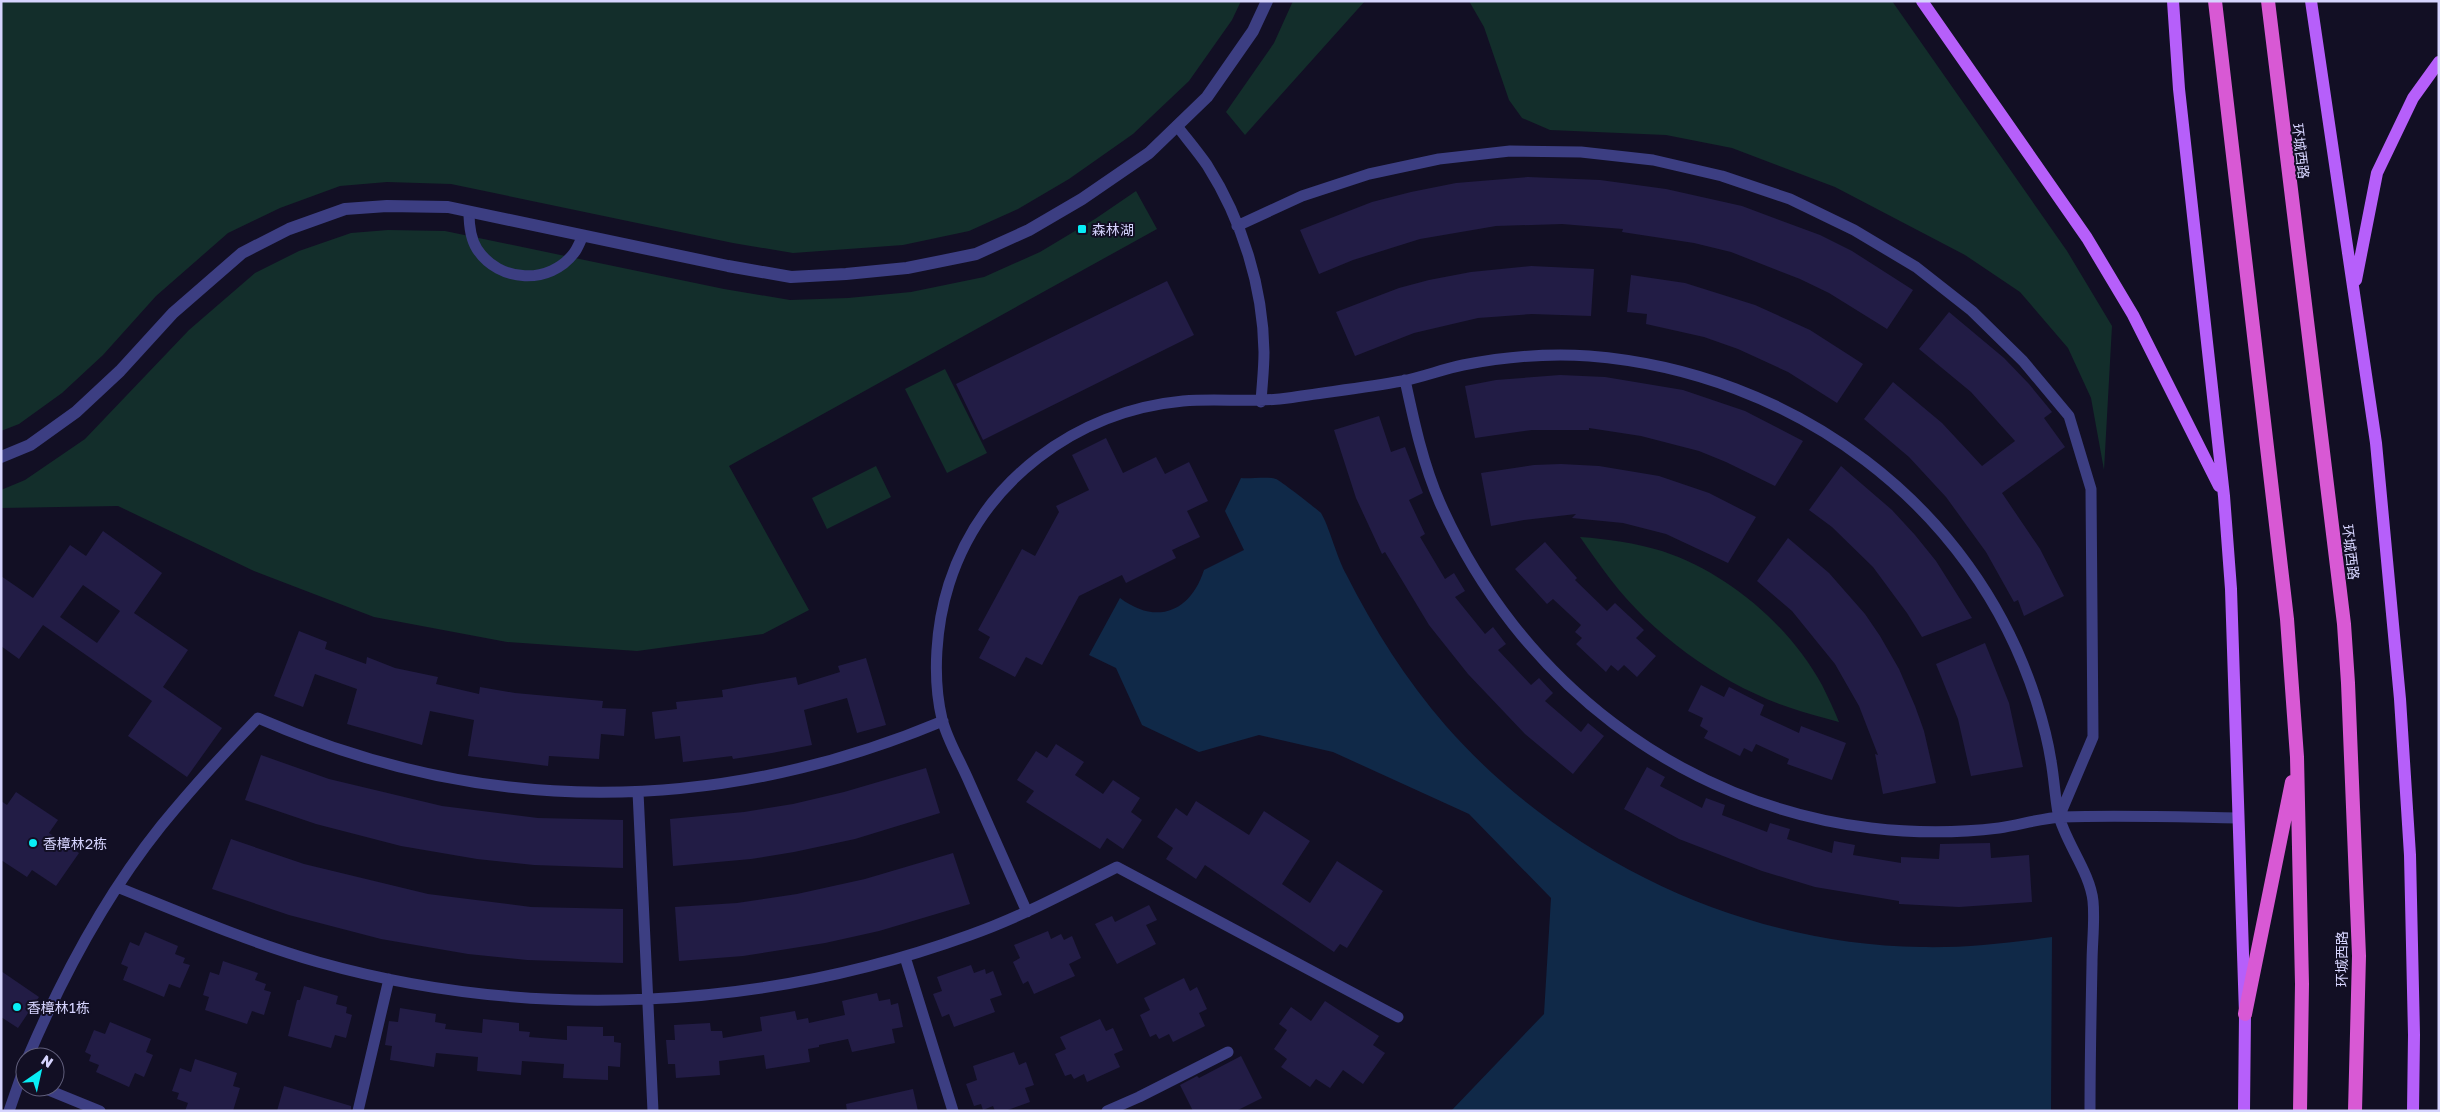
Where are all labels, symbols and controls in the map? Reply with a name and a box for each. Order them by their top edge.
street label: 环城西路 [2289,122,2313,180]
place label: 森林湖 [1092,221,1134,238]
marker: 森林湖 [1076,223,1088,235]
street label: 环城西路 [2339,523,2363,581]
place label: 香樟林2栋 [43,835,107,852]
marker: 香樟林2栋 [27,837,39,849]
street label: 环城西路 [2333,931,2350,987]
place label: 香樟林1栋 [27,999,90,1016]
marker: 香樟林1栋 [11,1001,23,1013]
north arrow [15,1047,65,1097]
text: N [38,1051,57,1071]

